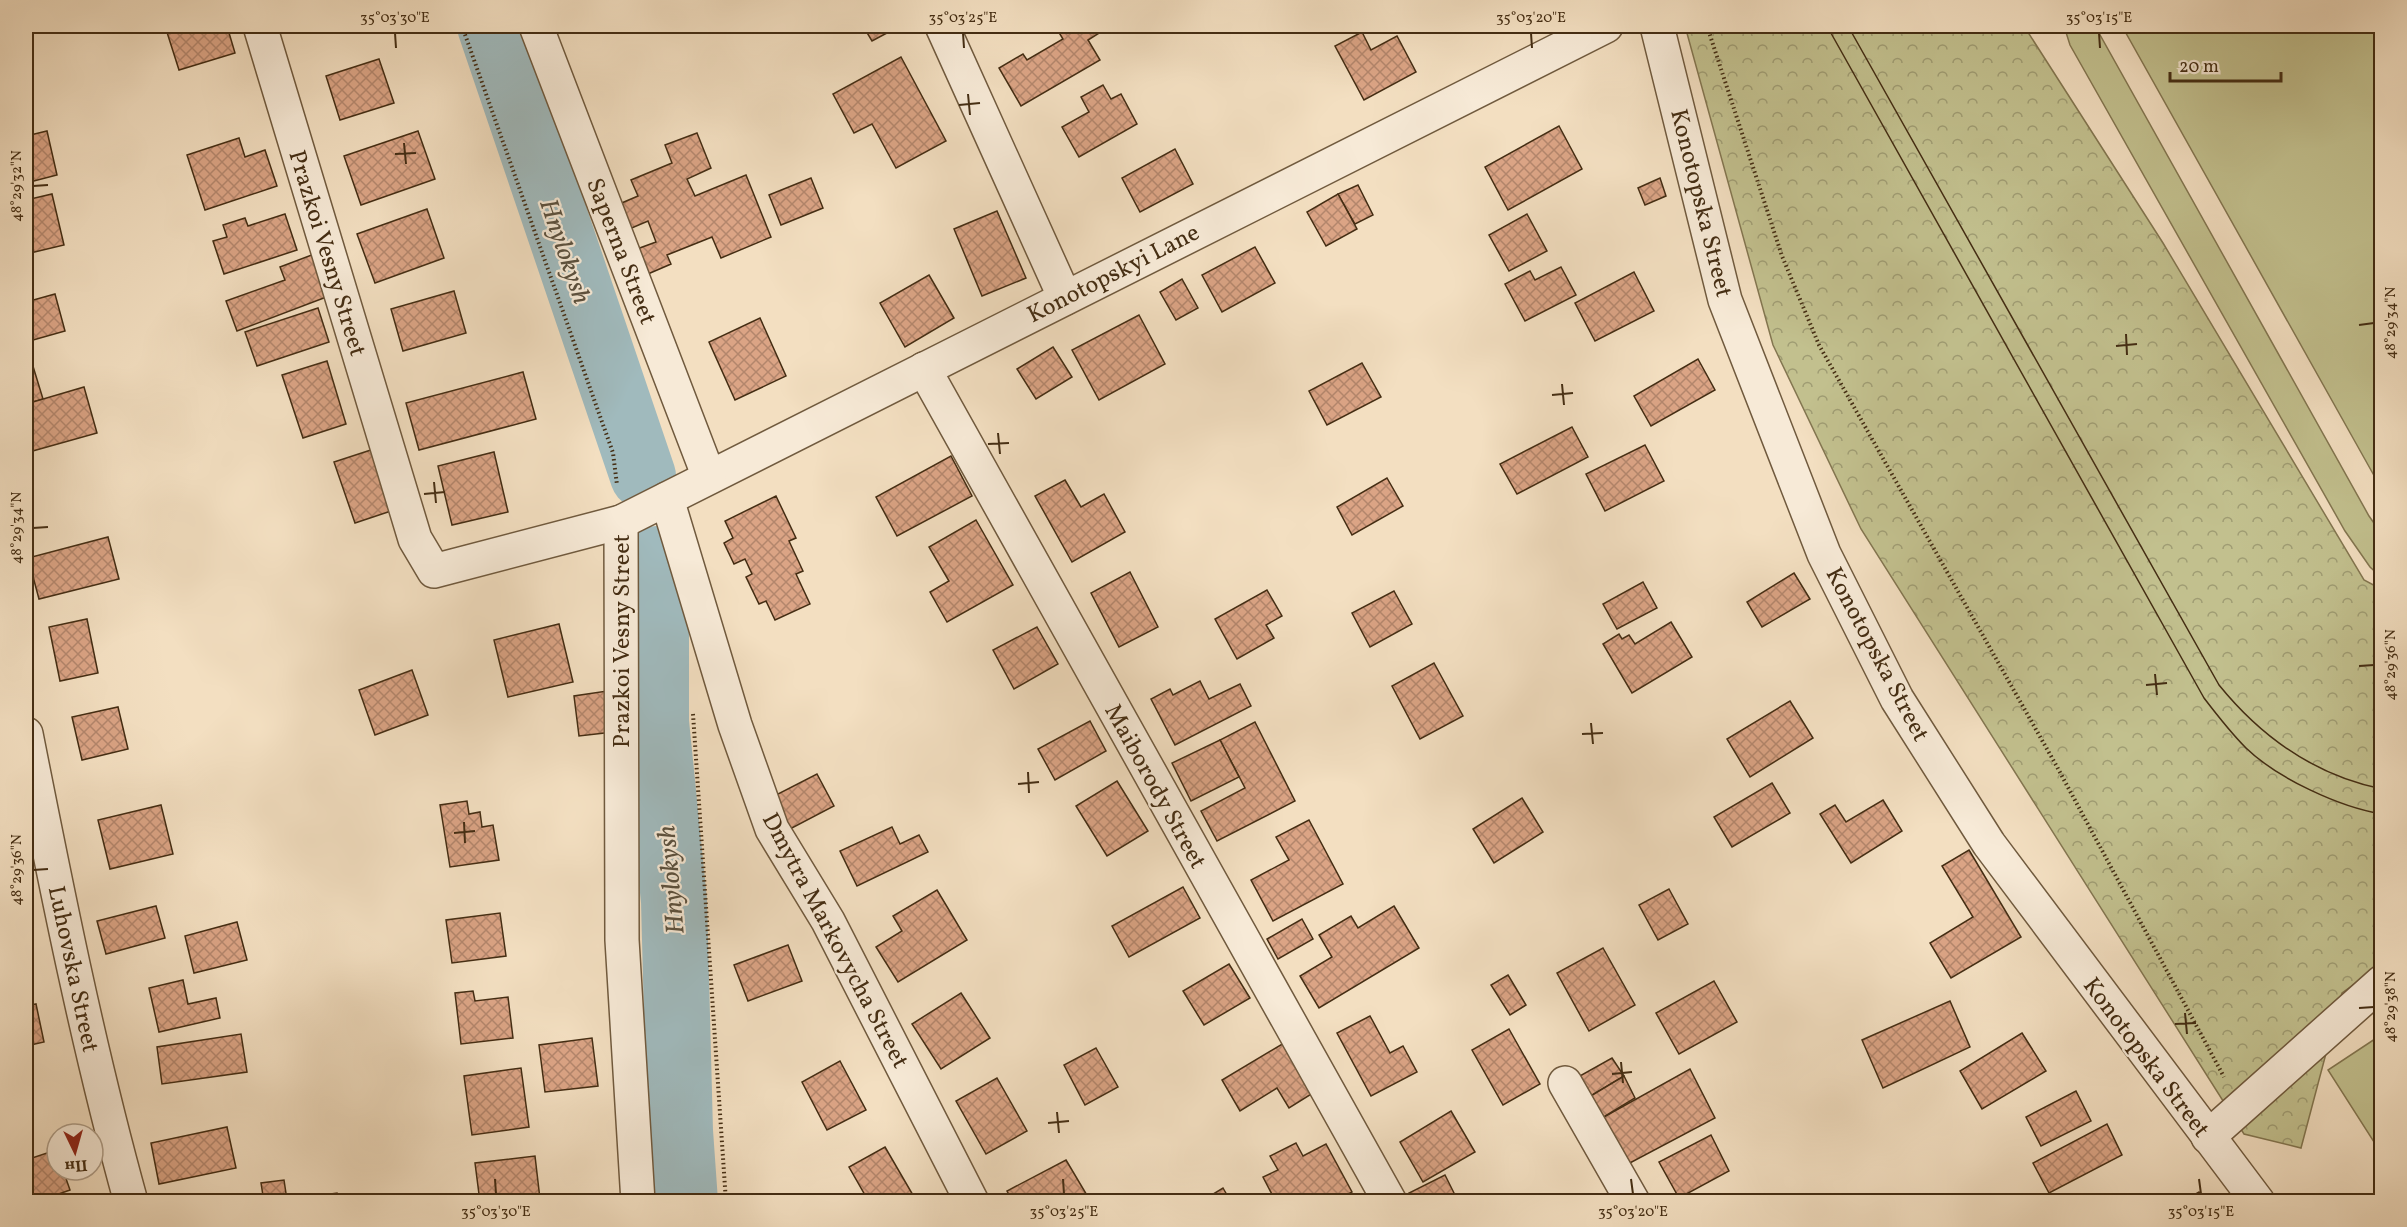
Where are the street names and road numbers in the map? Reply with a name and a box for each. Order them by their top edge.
street label: Konotopska Street [1660,106,1740,301]
street label: Prazkoi Vesny Street [279,146,374,361]
street label: Saperna Street [577,174,664,330]
street label: Konotopskyi Lane [1022,217,1206,333]
street label: Prazkoi Vesny Street [606,534,640,748]
street label: Konotopska Street [1816,562,1937,748]
street label: Maiborody Street [1095,698,1214,876]
street label: Dmytra Markovycha Street [752,807,916,1075]
street label: Luhovska Street [38,883,106,1056]
street label: Konotopska Street [2074,971,2217,1145]

